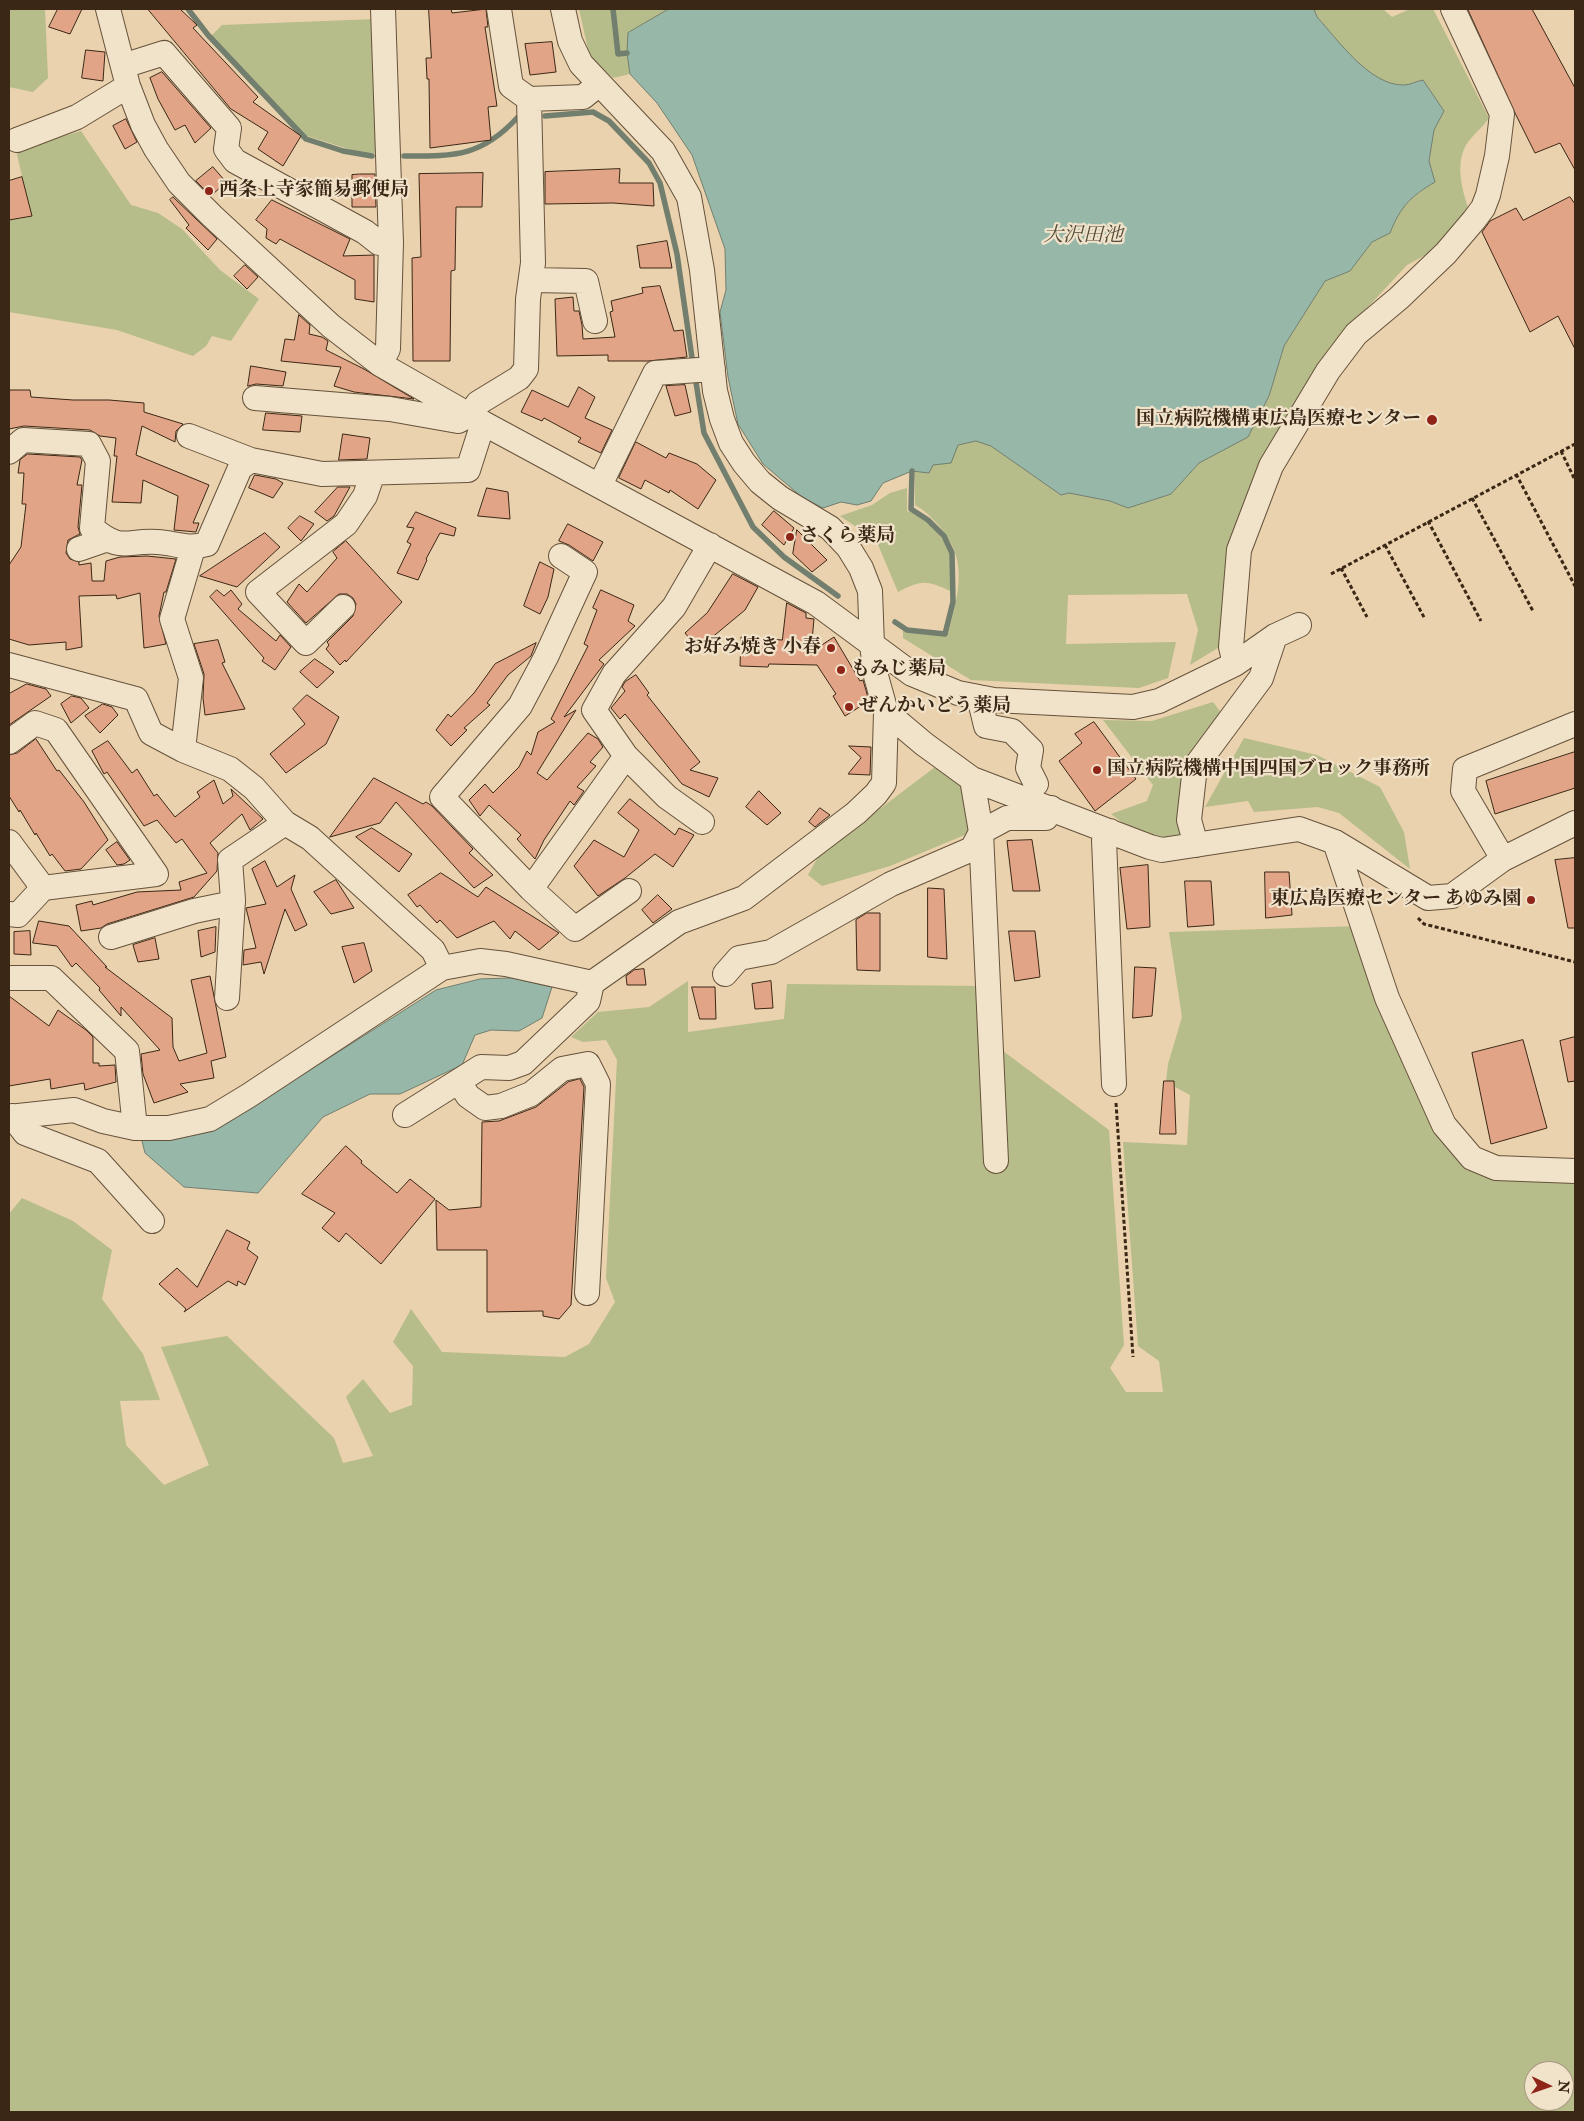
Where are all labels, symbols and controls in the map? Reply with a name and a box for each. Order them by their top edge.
place label: 西条上寺家簡易郵便局 [219,180,409,202]
marker: 西条上寺家簡易郵便局 [203,185,215,197]
water label: 大沢田池 [1043,225,1123,249]
place label: 国立病院機構東広島医療センター [1136,409,1421,431]
marker: 国立病院機構東広島医療センター [1425,413,1439,427]
place label: さくら薬局 [800,526,895,548]
marker: さくら薬局 [784,531,796,543]
place label: お好み焼き 小春 [684,637,821,659]
marker: お好み焼き 小春 [825,642,837,654]
place label: もみじ薬局 [851,659,946,681]
marker: もみじ薬局 [835,664,847,676]
place label: ぜんかいどう薬局 [859,696,1011,718]
marker: ぜんかいどう薬局 [843,701,855,713]
place label: 国立病院機構中国四国ブロック事務所 [1107,759,1430,781]
marker: 国立病院機構中国四国ブロック事務所 [1091,764,1103,776]
place label: 東広島医療センター あゆみ園 [1270,889,1521,911]
marker: 東広島医療センター あゆみ園 [1525,894,1537,906]
north arrow [1524,2061,1574,2111]
text: N [1555,2080,1572,2093]

